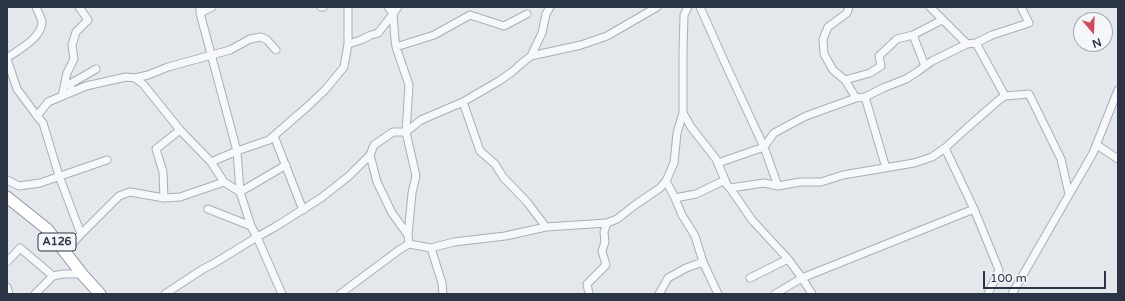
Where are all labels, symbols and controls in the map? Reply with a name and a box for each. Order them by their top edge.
north arrow [1073,12,1113,52]
text: N [1090,35,1103,50]
road number: A126 [38,233,76,251]
scale bar [985,263,1108,289]
text: 100 m [990,271,1027,285]

